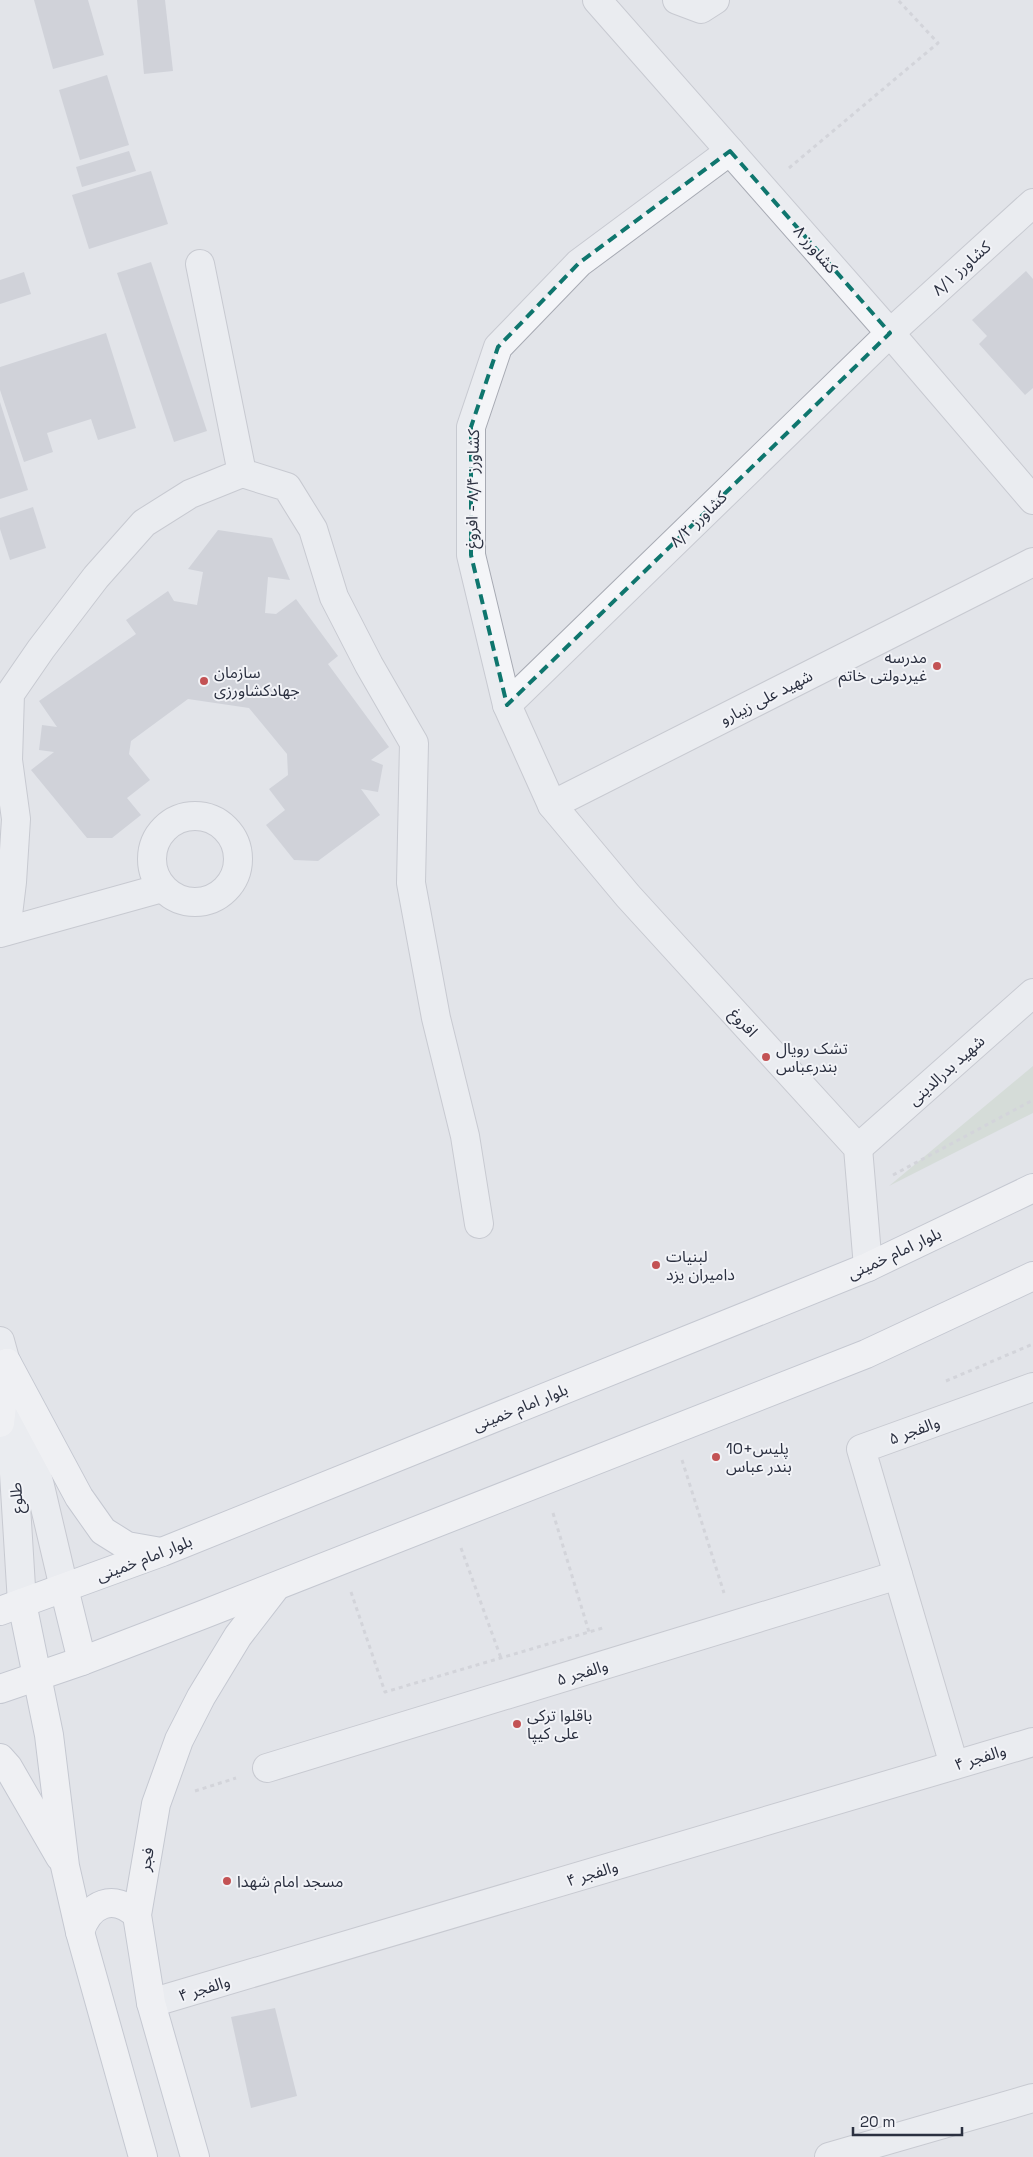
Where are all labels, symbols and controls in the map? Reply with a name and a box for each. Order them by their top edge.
street label: کشاورز ۸ [789,221,843,278]
street label: کشاورز ۸/۱ [928,236,995,300]
street label: کشاورز ۸/۴ - افروغ [461,429,486,549]
street label: کشاورز ۸/۲ [665,486,732,552]
place label: مدرسه غیردولتی خاتم [838,647,927,688]
marker: مدرسه غیردولتی خاتم [931,660,943,672]
place label: سازمان جهادکشاورزی [214,662,300,701]
street label: شهید علی زیبارو [716,665,816,730]
marker: سازمان جهادکشاورزی [198,675,210,687]
street label: افروغ [723,1003,762,1043]
street label: شهید بدرالدینی [904,1030,989,1110]
place label: تشک رویال بندرعباس [776,1038,848,1077]
marker: تشک رویال بندرعباس [760,1051,772,1063]
street label: بلوار امام خمینی [844,1223,945,1286]
place label: لبنیات دامیران یزد [666,1246,735,1285]
marker: لبنیات دامیران یزد [650,1259,662,1271]
street label: بلوار امام خمینی [469,1379,572,1438]
street label: والفجر ۵ [886,1412,943,1449]
place label: پليس+10 بندر عباس [726,1438,792,1477]
marker: پليس+10 بندر عباس [710,1451,722,1463]
street label: طلوع [5,1481,30,1514]
street label: بلوار امام خمینی [93,1531,196,1588]
street label: والفجر ۵ [554,1655,610,1690]
place label: باقلوا ترکی علی کیپا [527,1705,592,1744]
marker: باقلوا ترکی علی کیپا [511,1718,523,1730]
street label: والفجر ۴ [952,1740,1008,1775]
street label: فجر [134,1846,159,1874]
street label: والفجر ۴ [564,1856,620,1891]
place label: مسجد امام شهدا [237,1871,344,1894]
marker: مسجد امام شهدا [221,1875,233,1887]
street label: والفجر ۴ [176,1971,232,2006]
scale bar [853,2104,962,2136]
text: 20 m [860,2112,895,2131]

